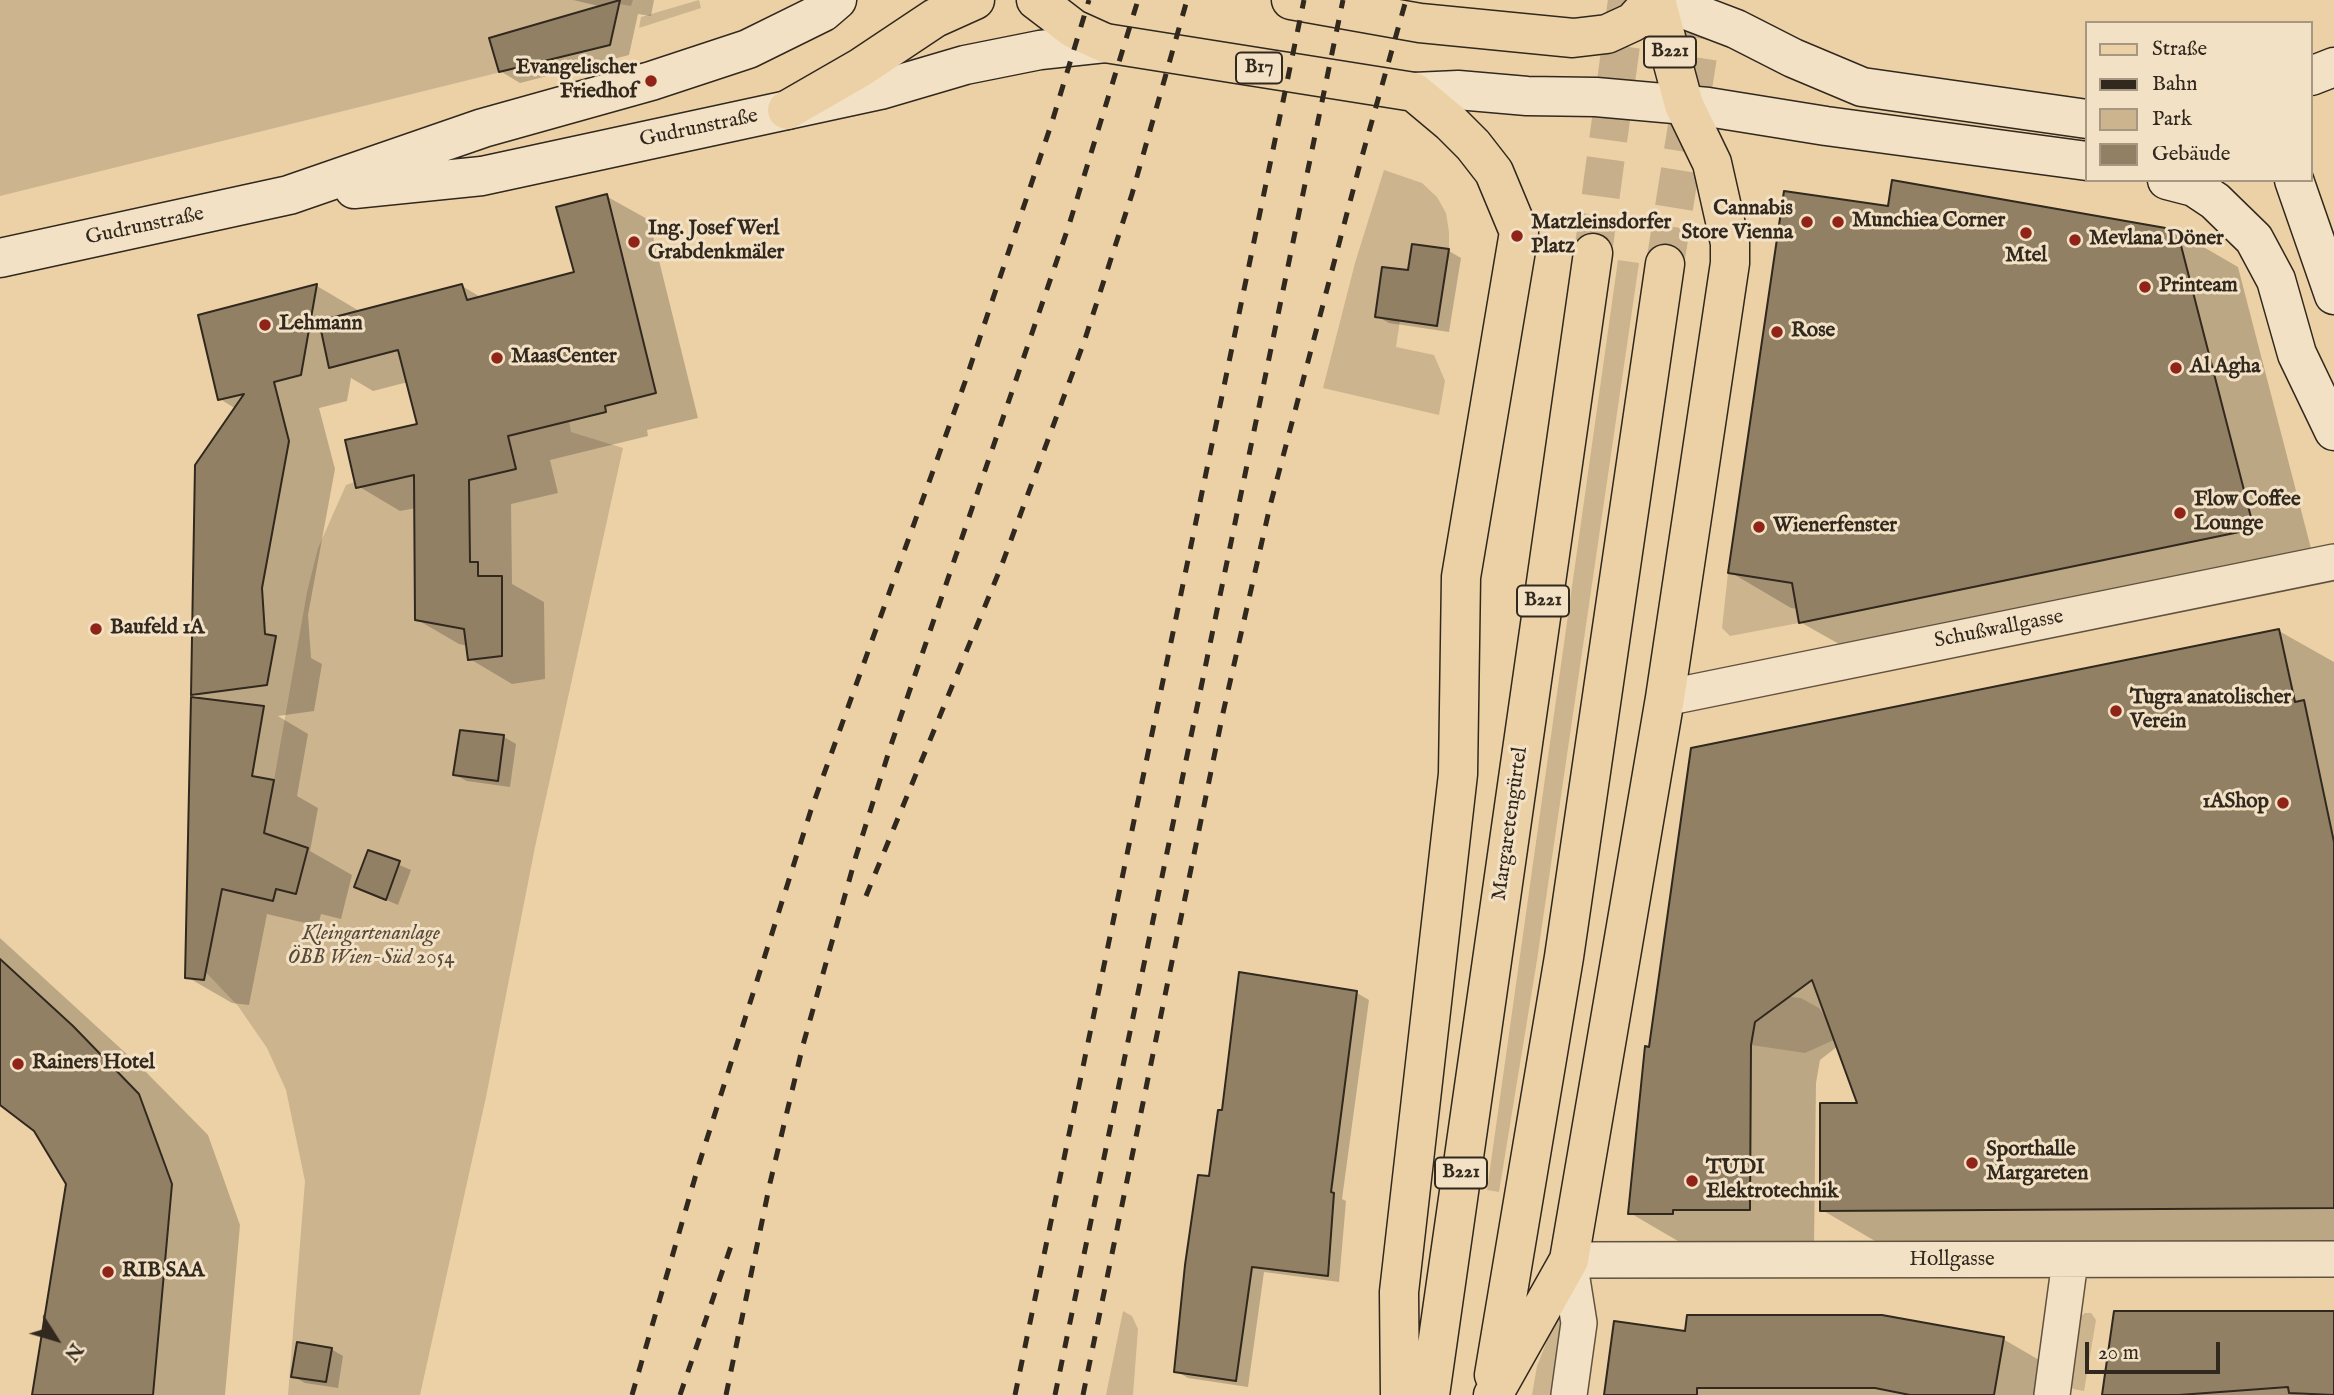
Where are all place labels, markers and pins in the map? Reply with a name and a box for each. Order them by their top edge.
place label: Evangelischer Friedhof [516,56,637,106]
marker: Evangelischer Friedhof [643,73,659,89]
place label: Cannabis Store Vienna [1682,197,1793,247]
place label: Munchiea Corner [1852,209,2005,235]
place label: Matzleinsdorfer Platz [1531,211,1671,261]
marker: Cannabis Store Vienna [1799,214,1815,230]
marker: Munchiea Corner [1830,214,1846,230]
place label: Ing. Josef Werl Grabdenkmäler [648,217,784,267]
marker: Mtel [2018,225,2034,241]
place label: Mevlana Döner [2089,227,2224,253]
marker: Matzleinsdorfer Platz [1509,228,1525,244]
marker: Mevlana Döner [2067,232,2083,248]
marker: Ing. Josef Werl Grabdenkmäler [626,234,642,250]
place label: Mtel [2005,244,2047,270]
place label: Printeam [2159,274,2238,300]
marker: Printeam [2137,279,2153,295]
place label: Lehmann [279,312,363,338]
marker: Lehmann [257,317,273,333]
place label: Rose [1791,319,1835,345]
marker: Rose [1769,324,1785,340]
place label: MaasCenter [511,345,617,371]
marker: MaasCenter [489,350,505,366]
place label: Al Agha [2190,355,2260,381]
marker: Al Agha [2168,360,2184,376]
place label: Flow Coffee Lounge [2194,488,2301,538]
marker: Flow Coffee Lounge [2172,505,2188,521]
place label: Wienerfenster [1773,514,1897,540]
marker: Wienerfenster [1751,519,1767,535]
place label: Baufeld 1A [110,616,205,642]
marker: Baufeld 1A [88,621,104,637]
place label: Tugra anatolischer Verein [2130,686,2291,736]
marker: Tugra anatolischer Verein [2108,703,2124,719]
place label: 1AShop [2202,790,2269,816]
marker: 1AShop [2275,795,2291,811]
place label: Rainers Hotel [32,1051,155,1077]
marker: Rainers Hotel [10,1056,26,1072]
place label: Sporthalle Margareten [1986,1138,2088,1188]
marker: Sporthalle Margareten [1964,1155,1980,1171]
place label: TUDI Elektrotechnik [1706,1156,1838,1206]
marker: TUDI Elektrotechnik [1684,1173,1700,1189]
place label: RIB SAA [122,1259,205,1285]
marker: RIB SAA [100,1264,116,1280]

